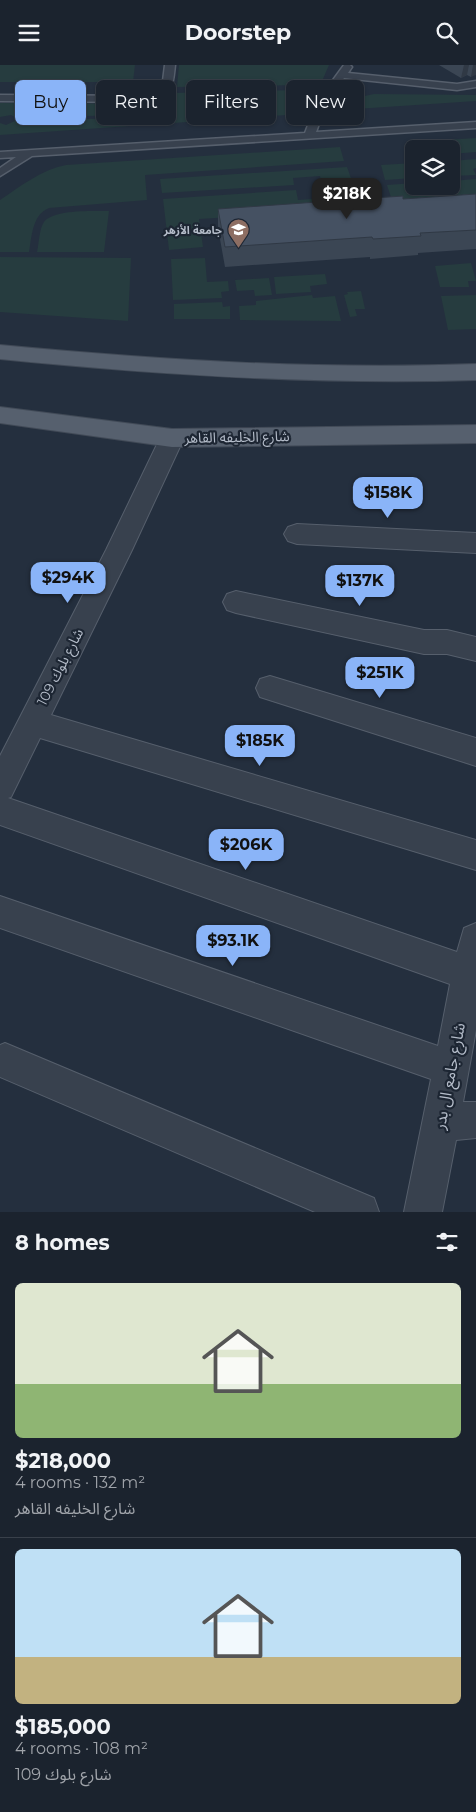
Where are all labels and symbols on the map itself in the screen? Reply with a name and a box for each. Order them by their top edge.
pin: $218K [312,177,382,220]
school or university icon: جامعة الأزهر [226,218,250,249]
place label: جامعة الأزهر [163,223,222,237]
street label: شارع الخليفه القاهر [183,427,290,449]
pin: $158K [353,477,423,519]
pin: $294K [33,561,103,604]
pin: $137K [325,565,395,607]
street label: شارع بلوك 109 [33,625,89,710]
pin: $251K [345,657,415,699]
pin: $185K [225,725,295,767]
pin: $206K [211,829,281,871]
pin: $93.1K [192,925,274,967]
street label: شارع جامع ال بدر [430,1021,472,1133]

